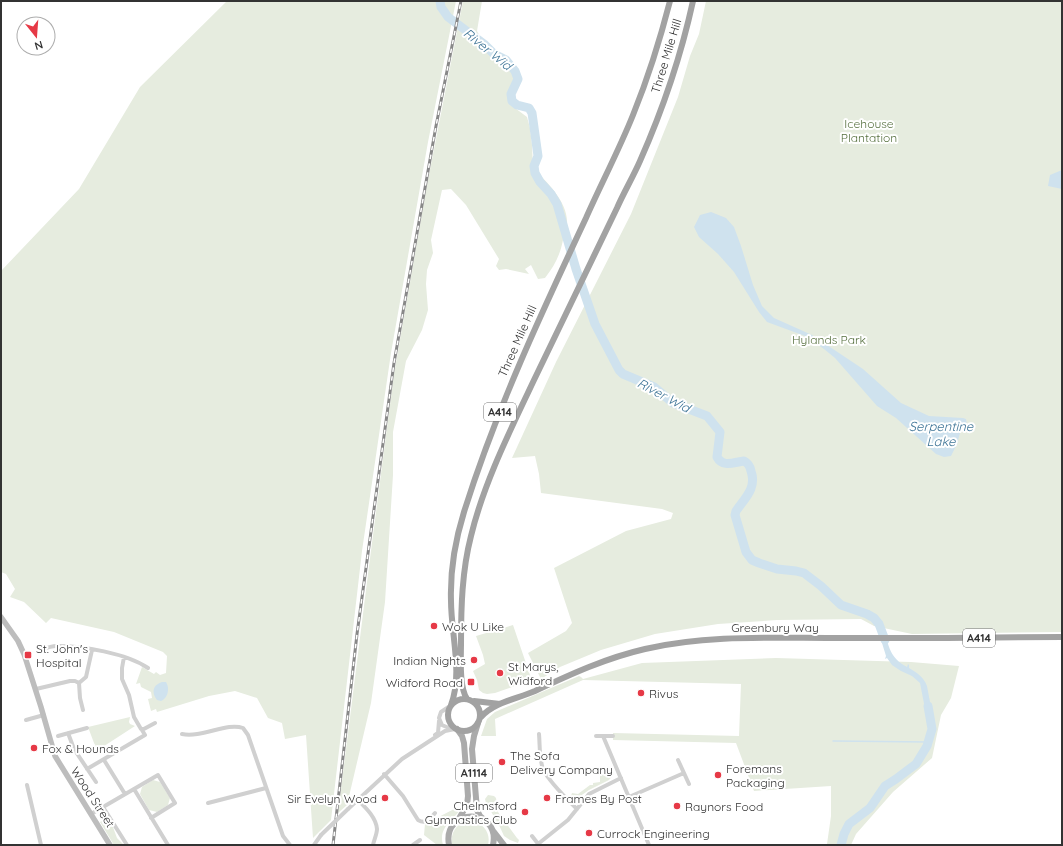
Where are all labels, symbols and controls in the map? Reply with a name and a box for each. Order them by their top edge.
north arrow [16,16,56,56]
street label: Three Mile Hill [648,17,684,95]
water label: River Wid [461,25,517,75]
text: N [33,38,45,53]
park label: Icehouse Plantation [841,116,897,145]
street label: Three Mile Hill [494,303,540,379]
park label: Hylands Park [792,332,866,347]
water label: River Wid [635,374,695,417]
road number: A414 [484,403,516,421]
water label: Serpentine Lake [909,418,974,449]
place label: Wok U Like [442,619,504,634]
street label: Greenbury Way [731,620,819,635]
marker: Wok U Like [429,621,439,631]
road number: A414 [963,629,995,647]
place label: St. John's Hospital [36,641,88,670]
marker: St. John's Hospital [23,650,33,660]
place label: Indian Nights [393,653,466,668]
marker: Indian Nights [469,655,479,665]
place label: St Marys, Widford [508,659,559,688]
marker: St Marys, Widford [495,668,505,678]
place label: Widford Road [386,675,463,690]
marker: Widford Road [466,677,476,687]
place label: Rivus [649,686,679,701]
marker: Rivus [636,688,646,698]
place label: Fox & Hounds [42,741,119,756]
marker: Fox & Hounds [29,743,39,753]
place label: The Sofa Delivery Company [510,748,613,777]
marker: The Sofa Delivery Company [497,757,507,767]
place label: Foremans Packaging [726,761,785,790]
street label: Wood Street [68,764,118,830]
road number: A1114 [456,764,492,782]
marker: Foremans Packaging [713,770,723,780]
place label: Sir Evelyn Wood [287,791,377,806]
place label: Frames By Post [555,791,642,806]
marker: Sir Evelyn Wood [380,793,390,803]
marker: Frames By Post [542,793,552,803]
place label: Chelmsford Gymnastics Club [425,798,517,827]
place label: Raynors Food [685,799,763,814]
marker: Raynors Food [672,801,682,811]
marker: Chelmsford Gymnastics Club [520,807,530,817]
place label: Currock Engineering [597,826,710,841]
marker: Currock Engineering [584,828,594,838]

